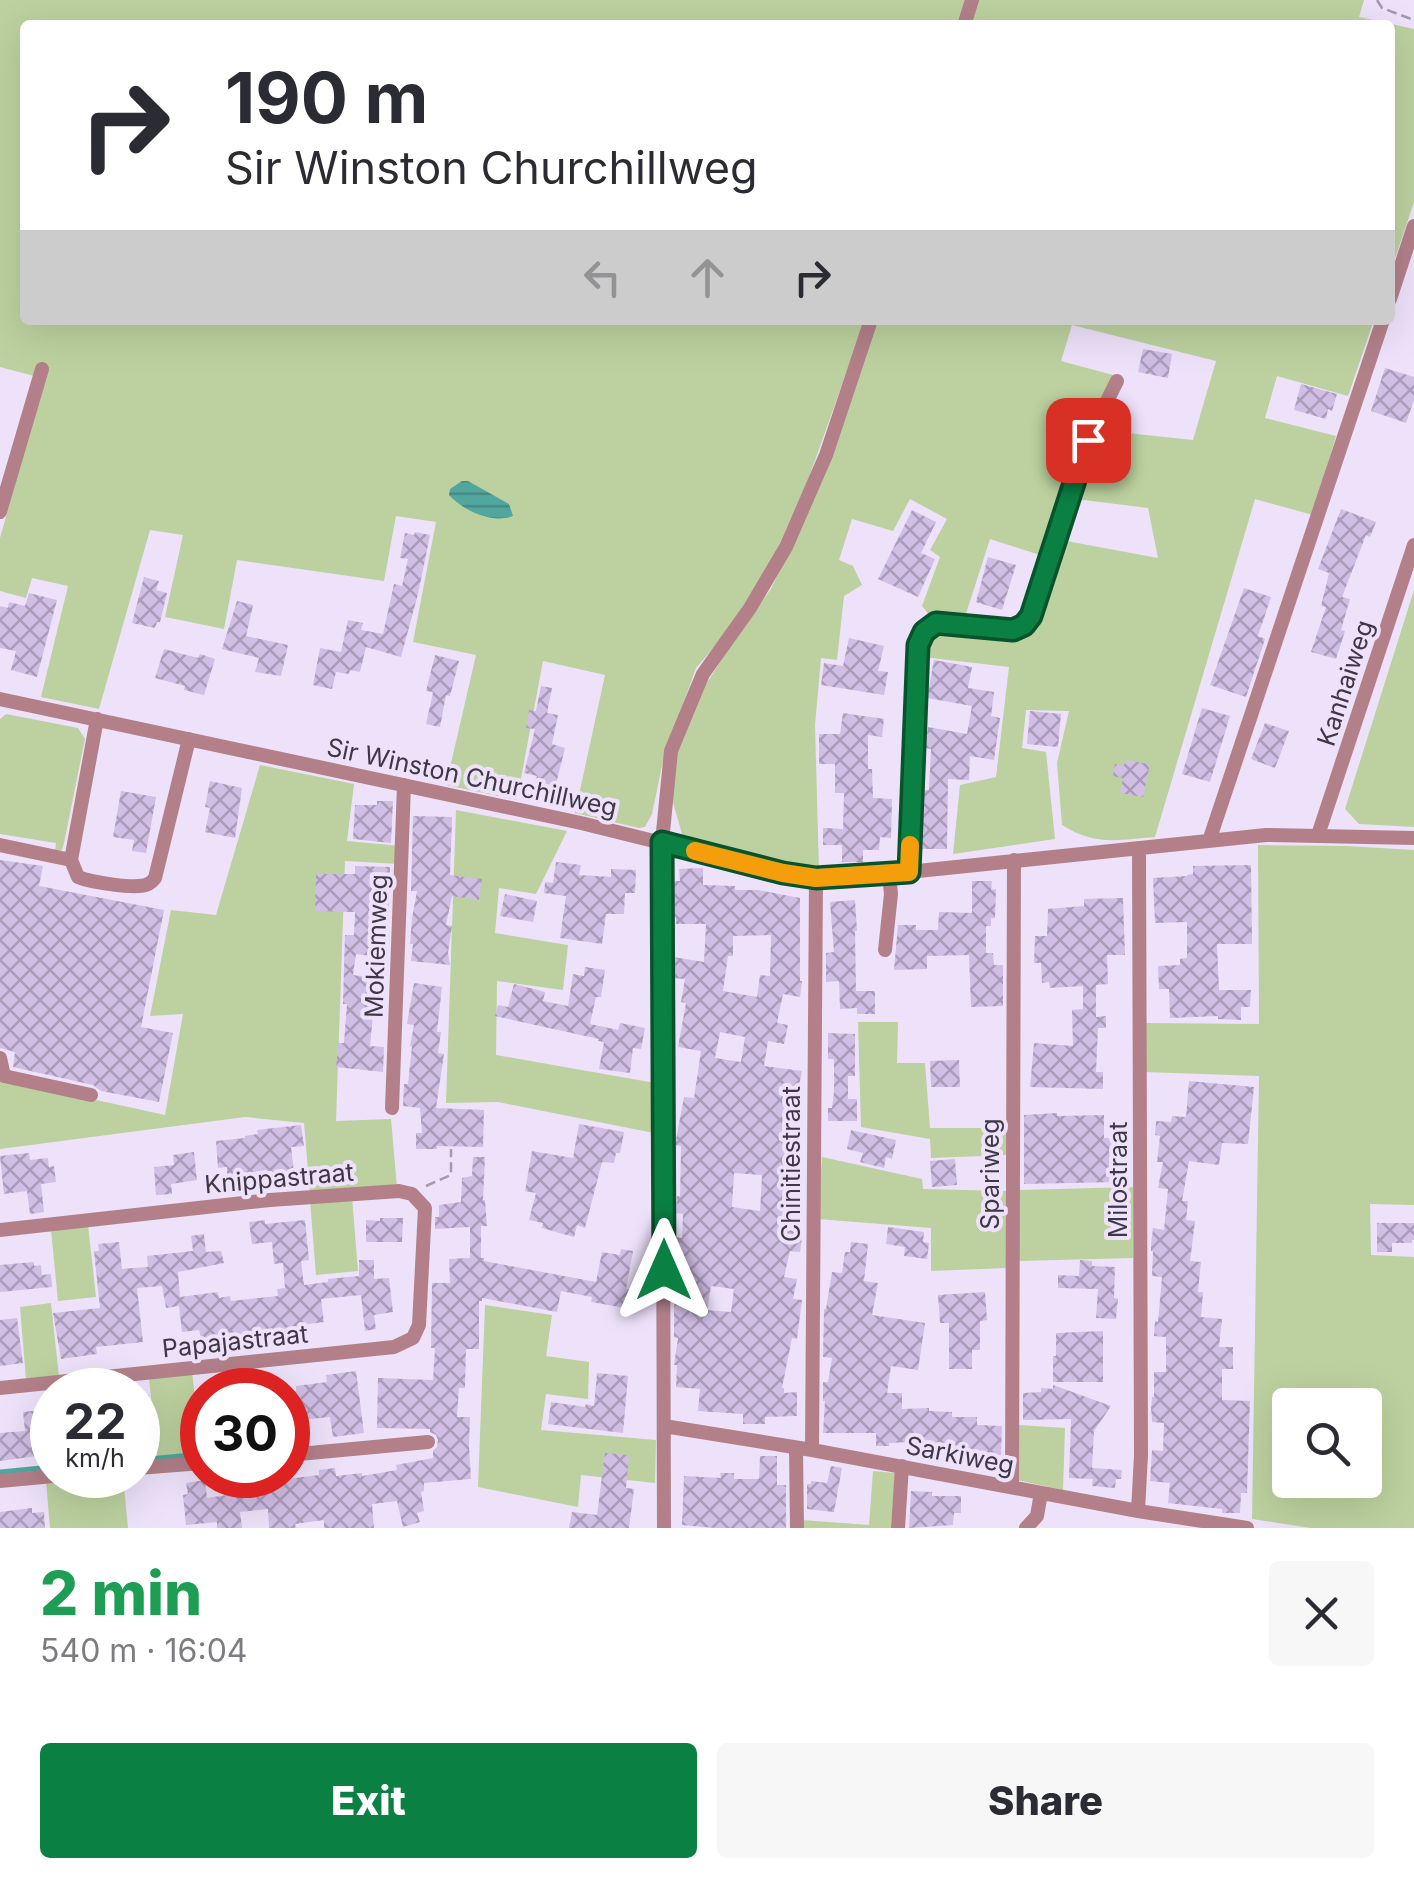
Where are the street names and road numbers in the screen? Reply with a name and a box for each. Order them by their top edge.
street label: Kanhaiweg [1311,616,1379,750]
street label: Sir Winston Churchillweg [324,732,620,822]
street label: Mokiemweg [359,874,393,1018]
street label: Chinitiestraat [776,1086,806,1242]
street label: Spariweg [975,1118,1005,1230]
street label: Milostraat [1103,1122,1133,1238]
street label: Knippastraat [203,1157,355,1199]
street label: Papajastraat [160,1318,310,1364]
street label: Sarkiweg [903,1430,1017,1480]

